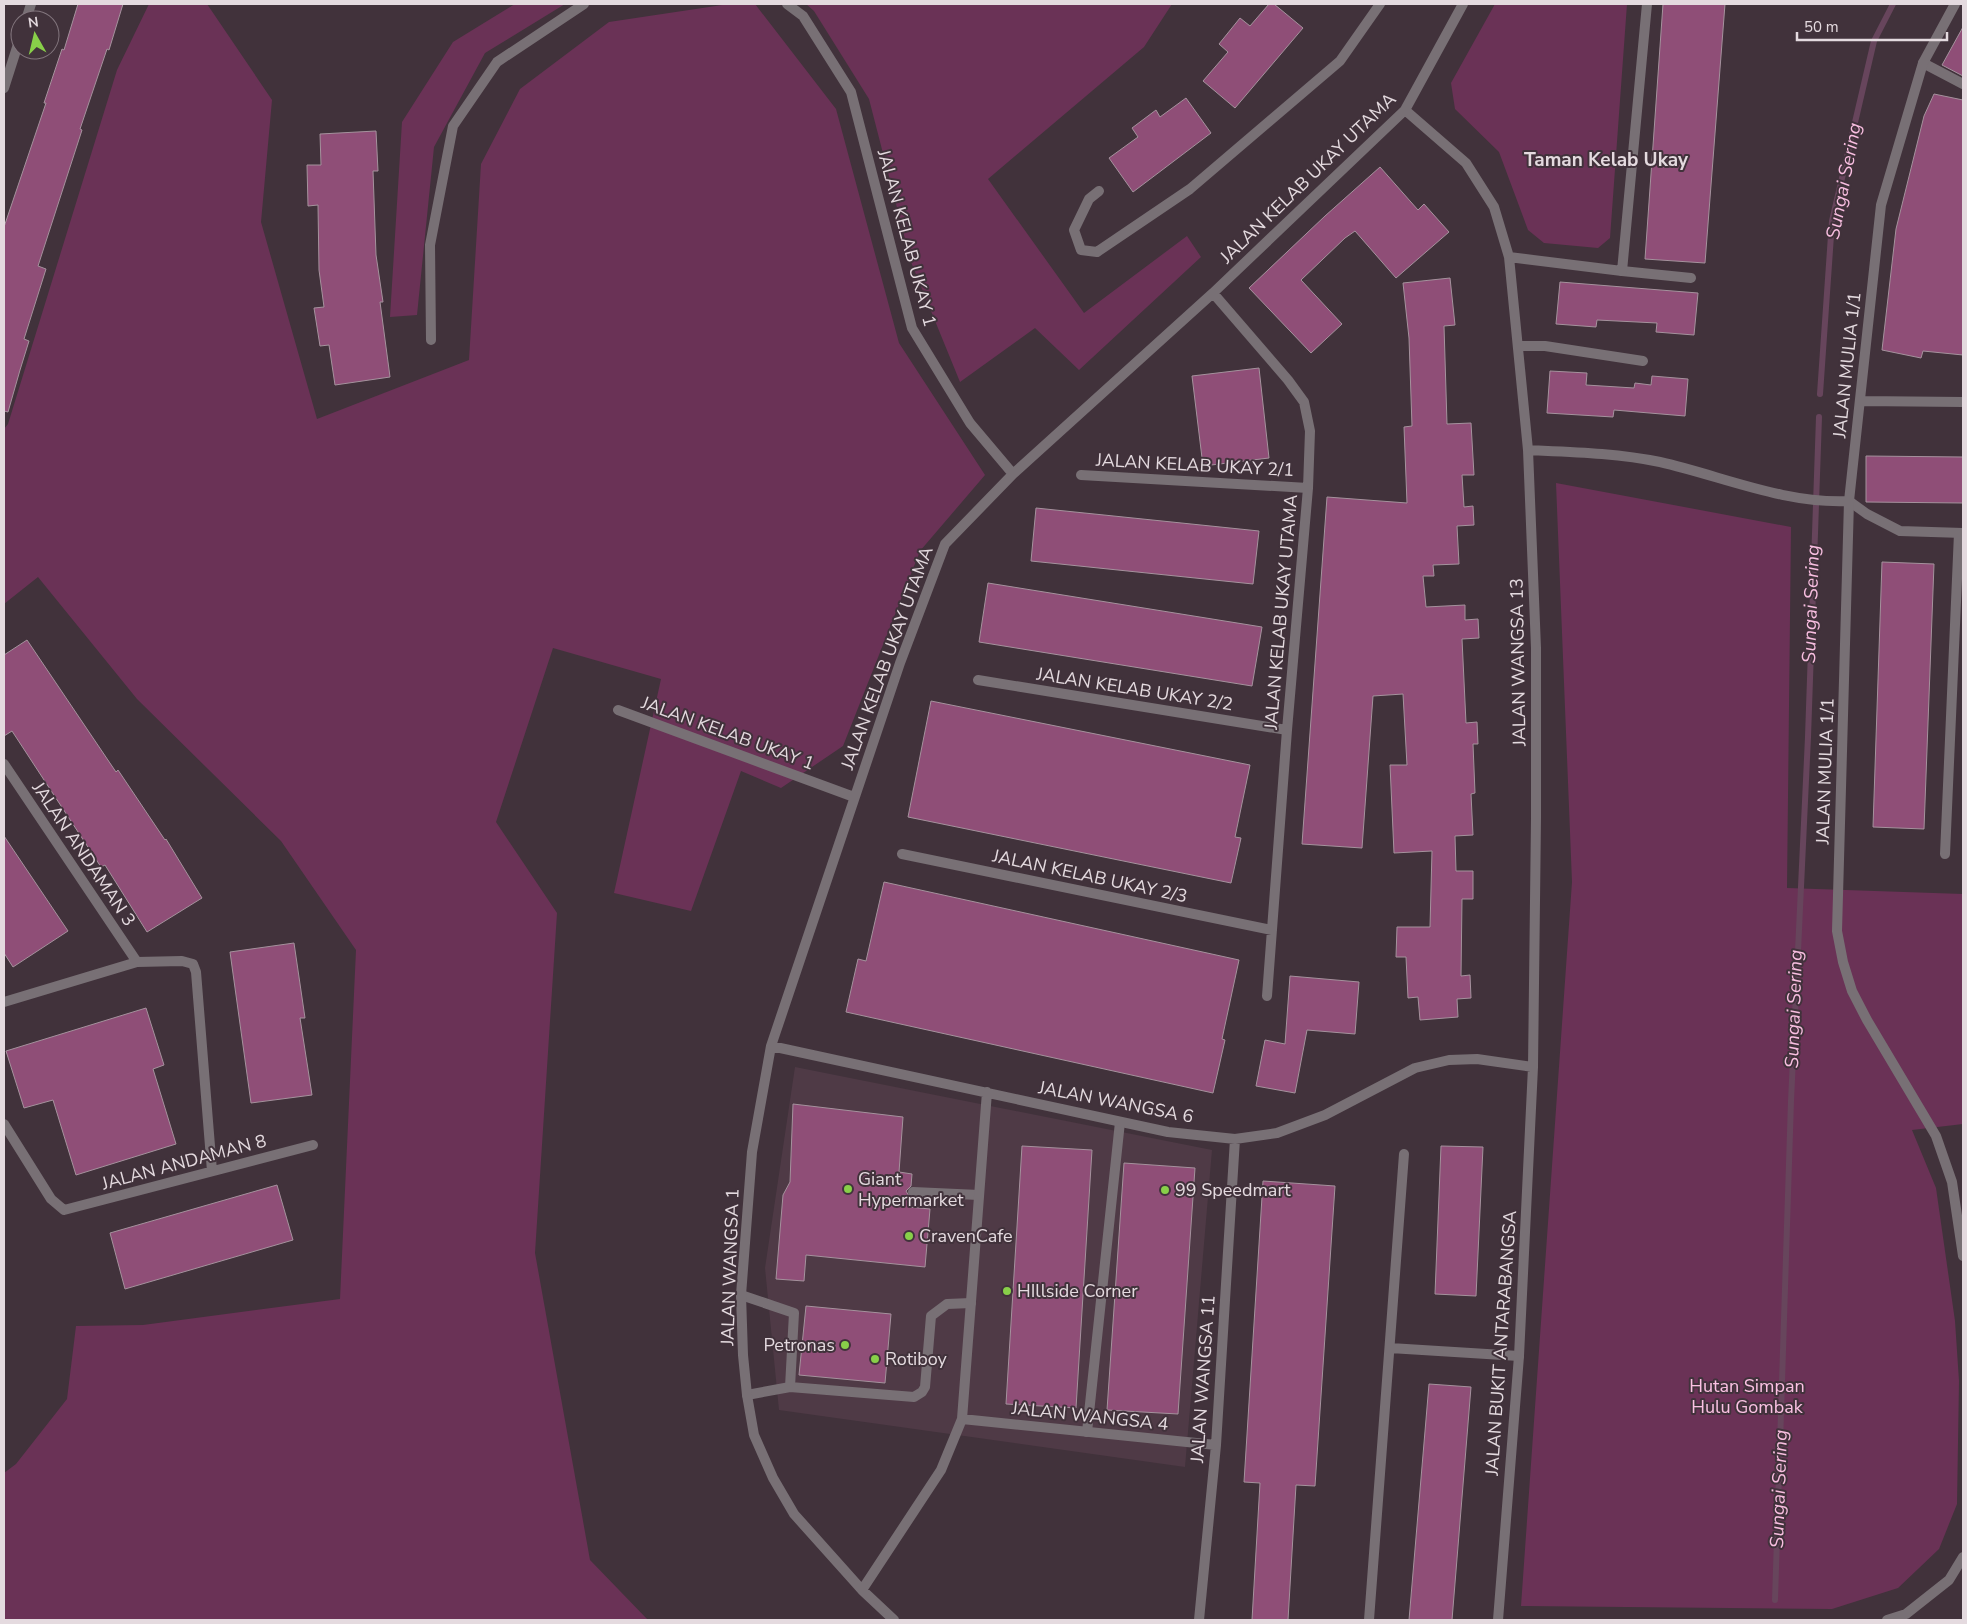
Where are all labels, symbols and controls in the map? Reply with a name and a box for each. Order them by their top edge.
north arrow [10,10,60,60]
scale bar [1797,10,1947,42]
text: N [27,12,40,33]
text: 50 m [1804,17,1839,37]
street label: JALAN KELAB UKAY UTAMA [1214,87,1401,269]
water label: Sungai Sering [1820,120,1868,242]
street label: JALAN KELAB UKAY 1 [872,146,942,329]
district label: Taman Kelab Ukay [1524,147,1689,173]
street label: JALAN MULIA 1/1 [1827,291,1867,440]
street label: JALAN KELAB UKAY 2/1 [1094,448,1295,482]
street label: JALAN KELAB UKAY UTAMA [1259,493,1303,732]
street label: JALAN KELAB UKAY UTAMA [835,543,939,774]
water label: Sungai Sering [1796,544,1826,664]
street label: JALAN WANGSA 13 [1505,578,1531,747]
street label: JALAN KELAB UKAY 2/2 [1034,661,1235,716]
street label: JALAN KELAB UKAY 1 [637,690,818,775]
street label: JALAN MULIA 1/1 [1810,697,1840,846]
street label: JALAN ANDAMAN 3 [26,776,141,931]
street label: JALAN KELAB UKAY 2/3 [990,843,1190,908]
water label: Sungai Sering [1779,949,1809,1069]
street label: JALAN WANGSA 6 [1035,1075,1196,1129]
street label: JALAN ANDAMAN 8 [98,1128,269,1196]
place label: Giant Hypermarket [858,1167,964,1212]
place label: 99 Speedmart [1175,1178,1291,1202]
marker: Giant Hypermarket [842,1183,854,1195]
marker: 99 Speedmart [1159,1184,1171,1196]
street label: JALAN WANGSA 1 [715,1188,745,1347]
street label: JALAN BUKIT ANTARABANGSA [1480,1210,1522,1477]
place label: CravenCafe [919,1224,1013,1248]
marker: CravenCafe [903,1230,915,1242]
place label: HIllside Corner [1017,1279,1138,1303]
marker: HIllside Corner [1001,1285,1013,1297]
street label: JALAN WANGSA 11 [1185,1294,1221,1465]
place label: Petronas [763,1333,835,1357]
marker: Petronas [839,1339,851,1351]
place label: Rotiboy [885,1347,948,1371]
marker: Rotiboy [869,1353,881,1365]
park label: Hutan Simpan Hulu Gombak [1689,1374,1805,1419]
street label: JALAN WANGSA 4 [1010,1396,1170,1436]
water label: Sungai Sering [1764,1429,1794,1549]

